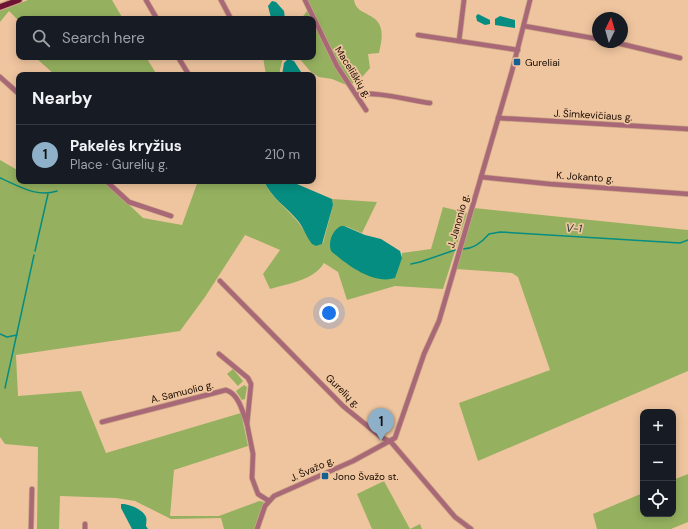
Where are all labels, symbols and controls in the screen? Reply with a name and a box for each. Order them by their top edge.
north arrow [592,12,628,48]
search box [16,16,316,60]
icon: search [30,27,52,49]
text: Search here [62,28,145,48]
street label: Maceliškių g. [332,44,374,100]
place label: Gureliai [525,56,560,69]
marker: Gureliai [512,57,522,67]
text: Nearby [32,87,92,109]
street label: J. Šimkevičiaus g. [553,106,633,124]
text: Pakelės kryžius [70,136,182,156]
text: 1 [43,146,47,163]
text: 210 m [265,146,300,163]
text: Place · Gurelių g. [70,156,168,173]
street label: K. Jokanto g. [556,169,614,185]
street label: J. Janonio g. [444,192,472,250]
water label: V-1 [566,221,583,235]
your location [319,303,339,323]
street label: Gurelių g. [323,371,363,411]
street label: A. Samuolio g. [149,378,215,406]
pin: 1 [368,408,394,441]
map controls [640,409,676,517]
button: + [640,409,676,445]
button: − [640,445,676,481]
street label: J. Švažo g. [288,454,336,484]
place label: Jono Švažo st. [333,470,398,483]
marker: Jono Švažo st. [320,471,330,481]
button: locate [640,481,676,517]

